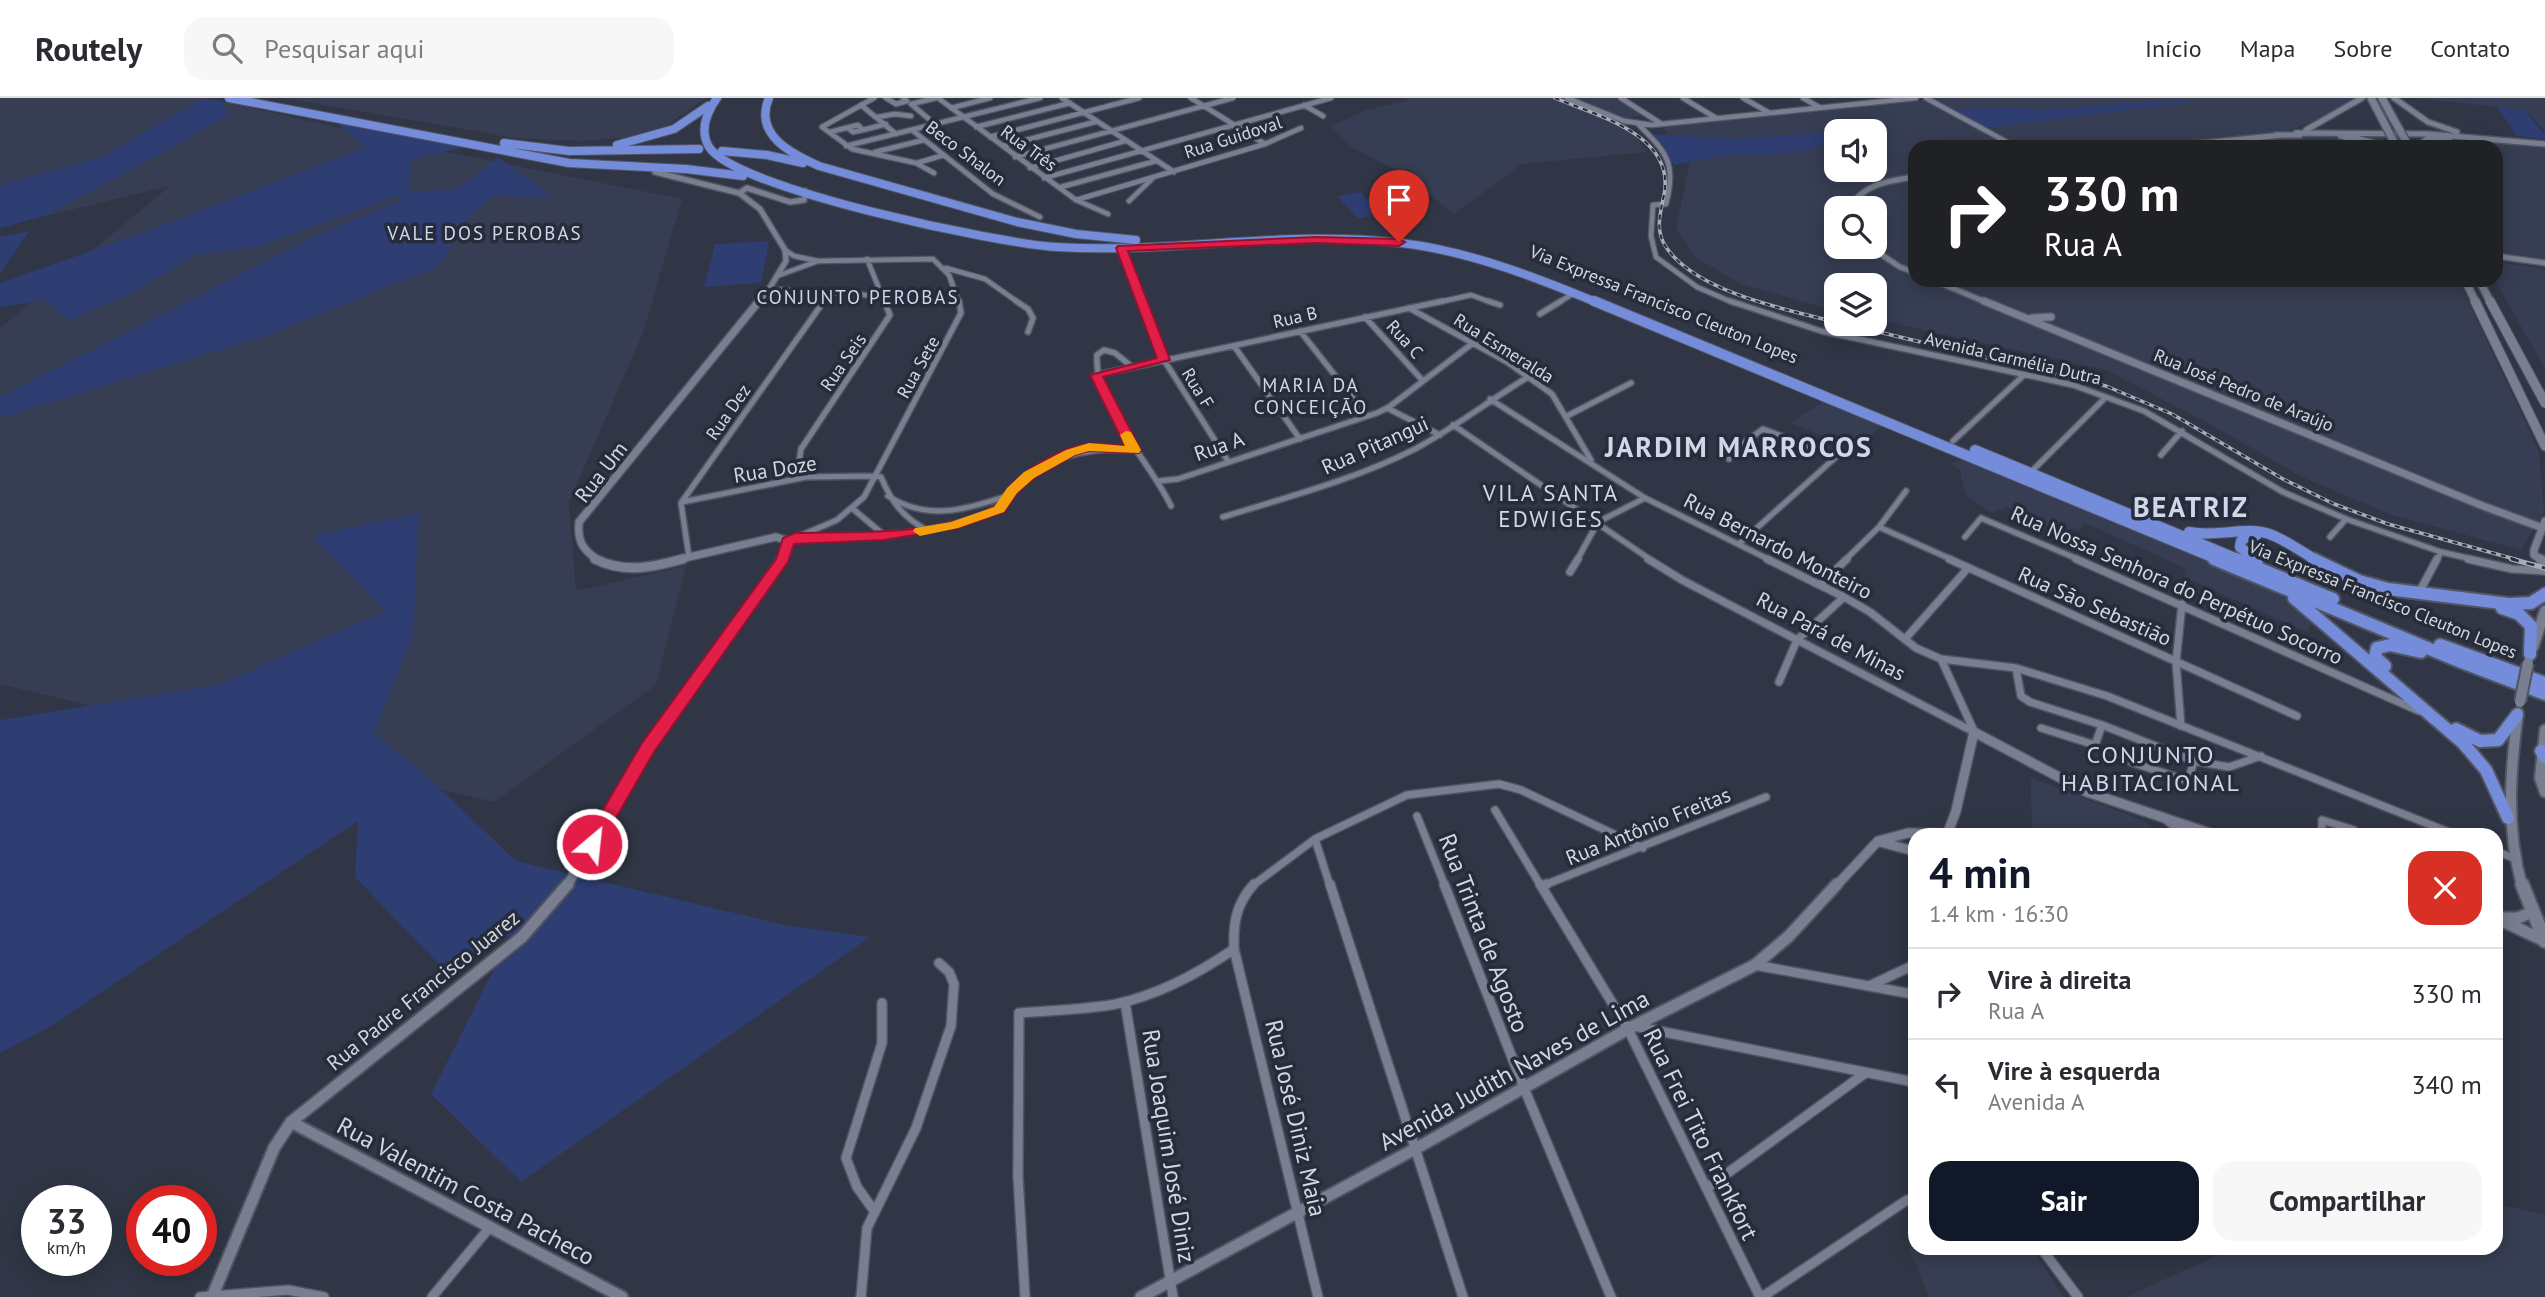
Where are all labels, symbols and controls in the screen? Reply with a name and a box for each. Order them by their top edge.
search box [184,17,674,80]
text: Routely [35,27,142,70]
icon: search [208,29,246,67]
text: Pesquisar aqui [264,32,425,65]
text: Início [2145,33,2202,64]
text: Mapa [2240,33,2295,64]
text: Sobre [2333,33,2392,64]
text: Contato [2430,33,2510,64]
street label: Rua Guidoval [1181,110,1286,164]
street label: Beco Shalon [921,115,1011,191]
map controls [1824,119,1887,336]
button: sound [1824,119,1887,182]
street label: Rua Três [996,120,1062,176]
text: 330 m [2044,161,2179,225]
icon: right [1929,168,2020,259]
pin [1369,170,1429,242]
icon: arrive [1380,181,1418,219]
button: search [1824,196,1887,259]
district label: VALE DOS PEROBAS [386,221,583,245]
text: Rua A [2044,223,2122,265]
street label: Via Expressa Francisco Cleuton Lopes [1526,239,1802,368]
button: layers [1824,273,1887,336]
district label: CONJUNTO PEROBAS [756,285,960,309]
street label: Rua B [1271,301,1319,333]
street label: Rua Esmeralda [1450,308,1558,388]
street label: Rua C [1382,315,1428,363]
street label: Avenida Carmélia Dutra [1922,326,2104,390]
street label: Rua Seis [815,329,871,395]
street label: Rua Sete [892,332,944,402]
street label: Rua José Pedro de Araújo [2151,343,2337,437]
street label: Rua F [1177,364,1219,412]
district label: MARIA DA CONCEIÇÃO [1254,373,1368,419]
street label: Rua Dez [701,380,755,444]
street label: Rua Pitangui [1317,409,1433,481]
street label: Rua A [1190,425,1248,467]
district label: JARDIM MARROCOS [1604,428,1873,465]
street label: Rua Um [569,436,633,508]
street label: Rua Doze [731,449,819,489]
district label: VILA SANTA EDWIGES [1482,478,1619,533]
street label: Rua Bernardo Monteiro [1679,487,1877,605]
district label: BEATRIZ [2133,488,2249,525]
street label: Rua Nossa Senhora do Perpétuo Socorro [2007,499,2347,671]
street label: Via Expressa Francisco Cleuton Lopes [2245,534,2521,663]
street label: Rua São Sebastião [2014,560,2176,652]
street label: Rua Pará de Minas [1752,585,1910,687]
district label: CONJUNTO HABITACIONAL [2061,739,2241,798]
street label: Rua Antônio Freitas [1562,781,1734,871]
position arrow [555,807,629,881]
street label: Rua Trinta de Agosto [1432,829,1536,1037]
text: 4 min [1929,845,2031,900]
button: close [2408,851,2482,925]
text: 1.4 km · 16:30 [1929,899,2068,928]
street label: Rua Padre Francisco Juarez [321,904,525,1076]
text: Vire à direita [1988,963,2131,996]
icon: right [1929,975,1967,1013]
text: 330 m [2411,977,2482,1010]
street label: Avenida Judith Naves de Lima [1373,983,1655,1157]
text: Rua A [1988,996,2044,1025]
street label: Rua José Diniz Maia [1258,1017,1334,1219]
street label: Rua Frei Tito Frankfort [1636,1023,1766,1245]
street label: Rua Joaquim José Diniz [1135,1027,1203,1265]
text: Vire à esquerda [1988,1054,2160,1087]
icon: left [1929,1066,1967,1104]
text: 340 m [2411,1068,2482,1101]
text: Avenida A [1988,1087,2085,1116]
street label: Rua Valentim Costa Pacheco [332,1110,600,1272]
button: Sair [1929,1161,2199,1241]
button: Compartilhar [2213,1161,2482,1241]
speed limit sign: 40 [126,1185,217,1276]
text: 33 [47,1198,86,1244]
text: km/h [47,1236,86,1259]

